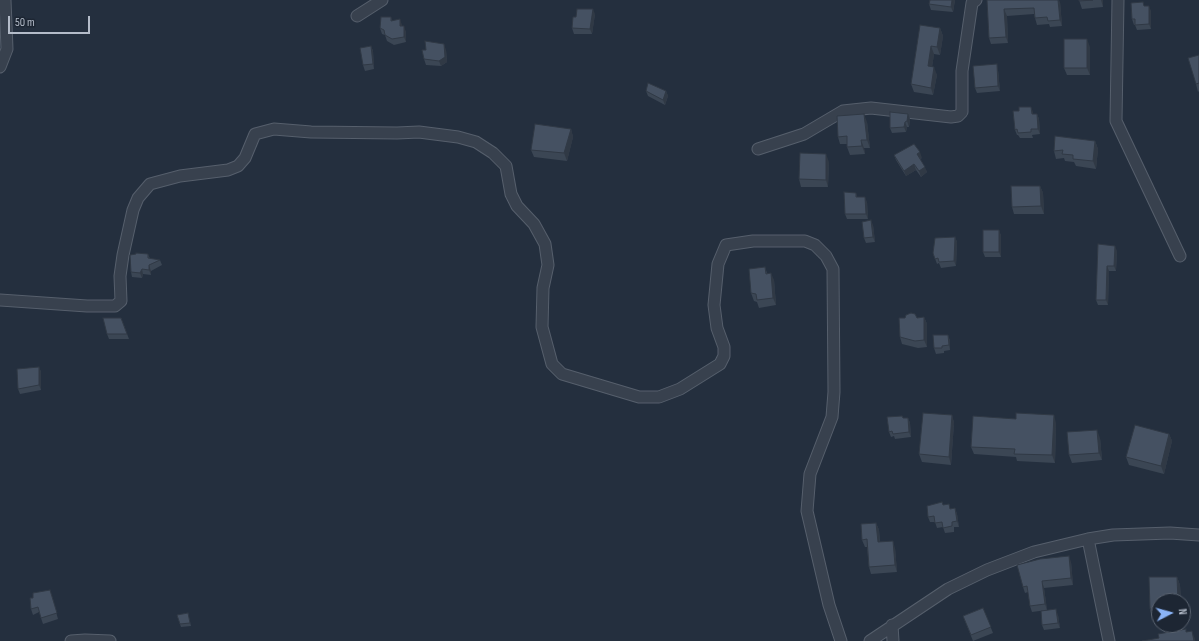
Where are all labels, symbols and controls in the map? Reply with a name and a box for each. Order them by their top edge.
scale bar [10,8,92,34]
text: 50 m [15,15,35,30]
north arrow [1151,593,1191,633]
text: N [1176,608,1189,615]

